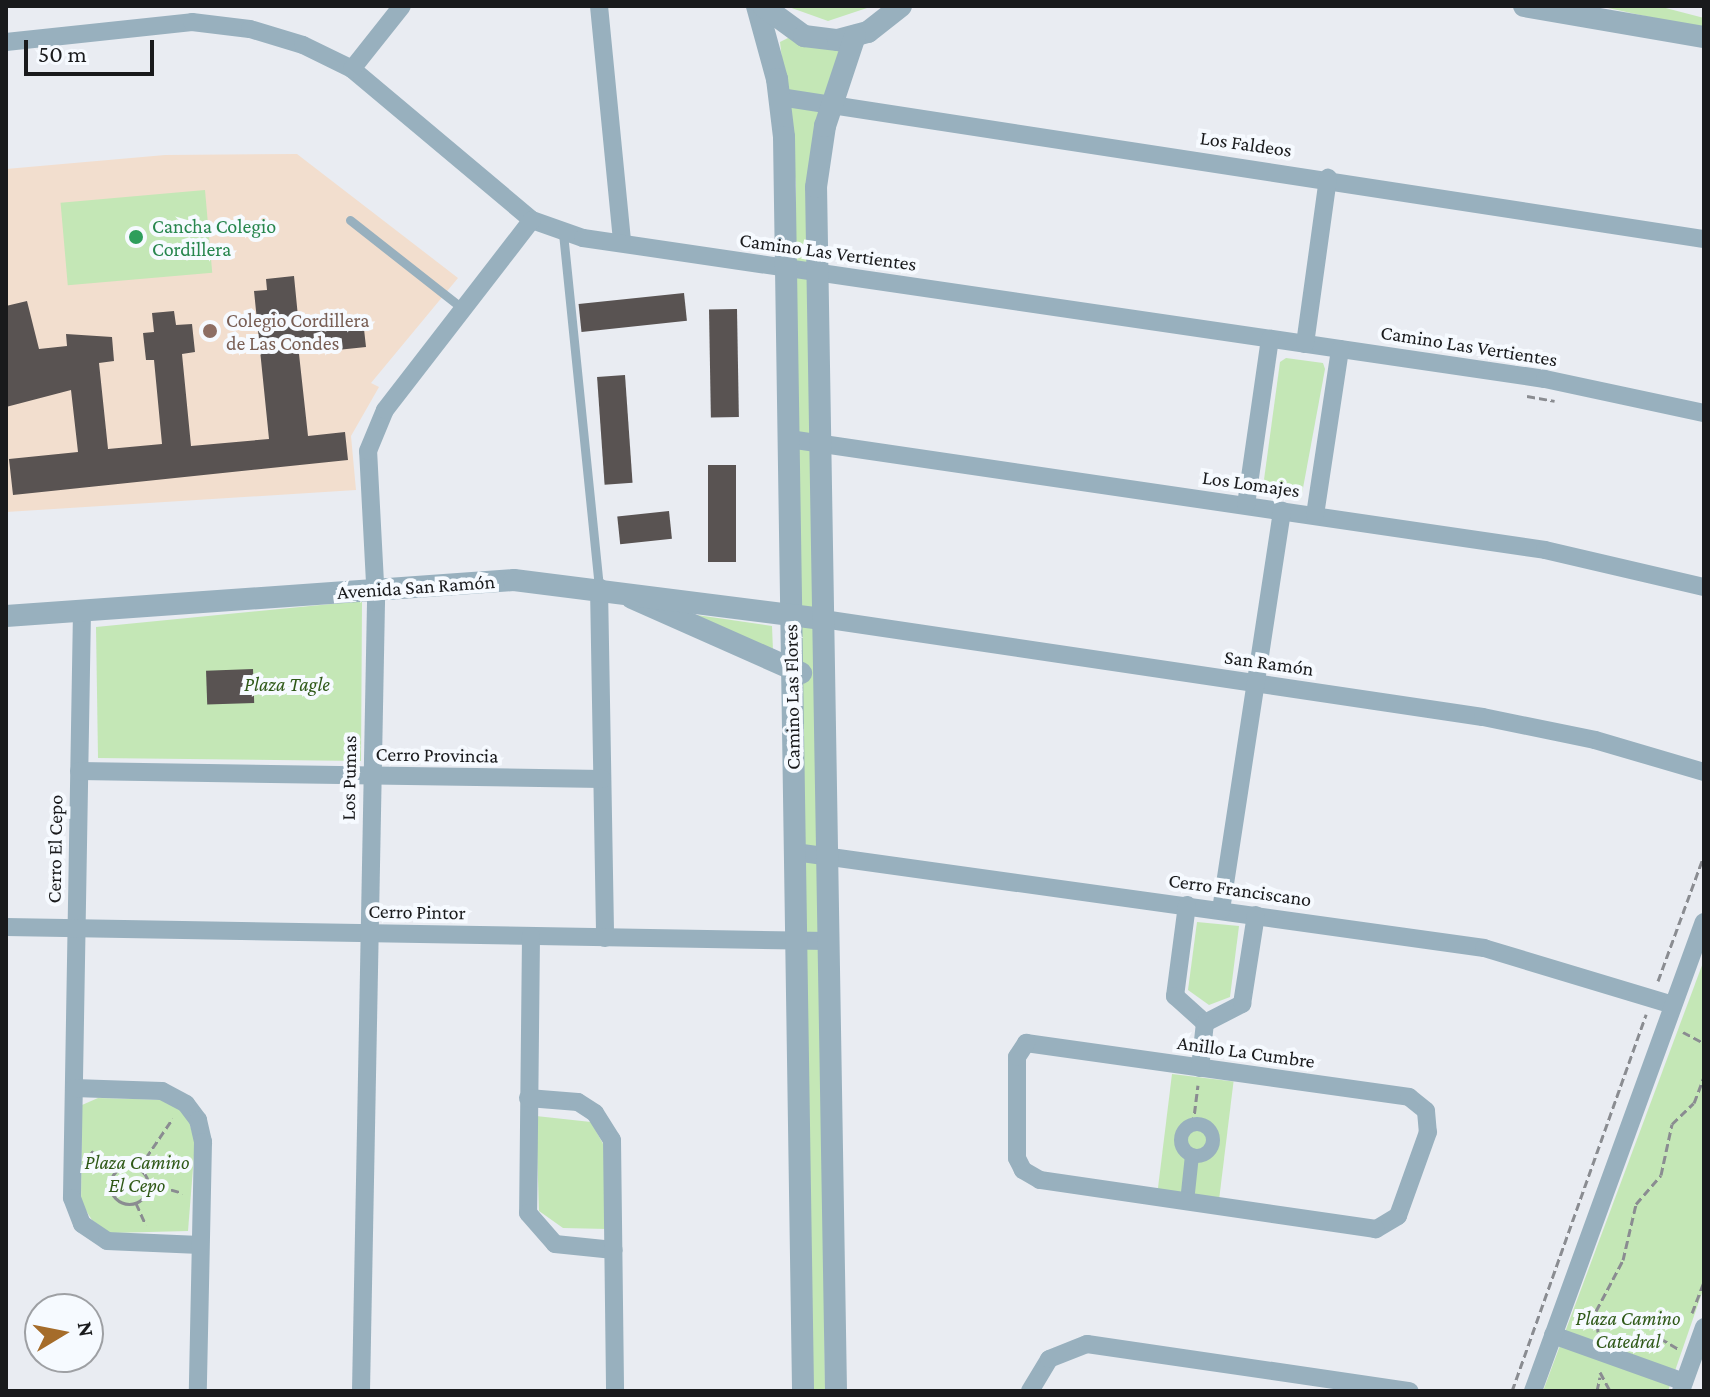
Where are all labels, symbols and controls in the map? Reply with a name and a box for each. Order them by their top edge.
scale bar [28,24,158,74]
text: 50 m [38,40,87,67]
street label: Los Faldeos [1199,126,1293,162]
place label: Cancha Colegio Cordillera [152,214,276,261]
marker: Cancha Colegio Cordillera [127,228,145,246]
street label: Camino Las Vertientes [738,228,918,276]
place label: Colegio Cordillera de Las Condes [226,308,370,355]
street label: Camino Las Vertientes [1379,320,1559,372]
marker: Colegio Cordillera de Las Condes [201,322,219,340]
street label: Los Lomajes [1201,465,1301,503]
street label: Avenida San Ramón [336,570,496,604]
street label: Camino Las Flores [779,624,805,770]
street label: San Ramón [1223,645,1315,681]
park label: Plaza Tagle [244,672,330,696]
street label: Los Pumas [336,735,362,821]
street label: Cerro Provincia [376,742,498,768]
street label: Cerro El Cepo [42,794,68,904]
street label: Cerro Franciscano [1167,868,1313,912]
street label: Cerro Pintor [368,899,466,925]
street label: Anillo La Cumbre [1176,1030,1316,1074]
park label: Plaza Camino El Cepo [85,1150,189,1197]
north arrow [24,1293,104,1373]
park label: Plaza Camino Catedral [1576,1306,1680,1353]
text: N [73,1320,100,1339]

